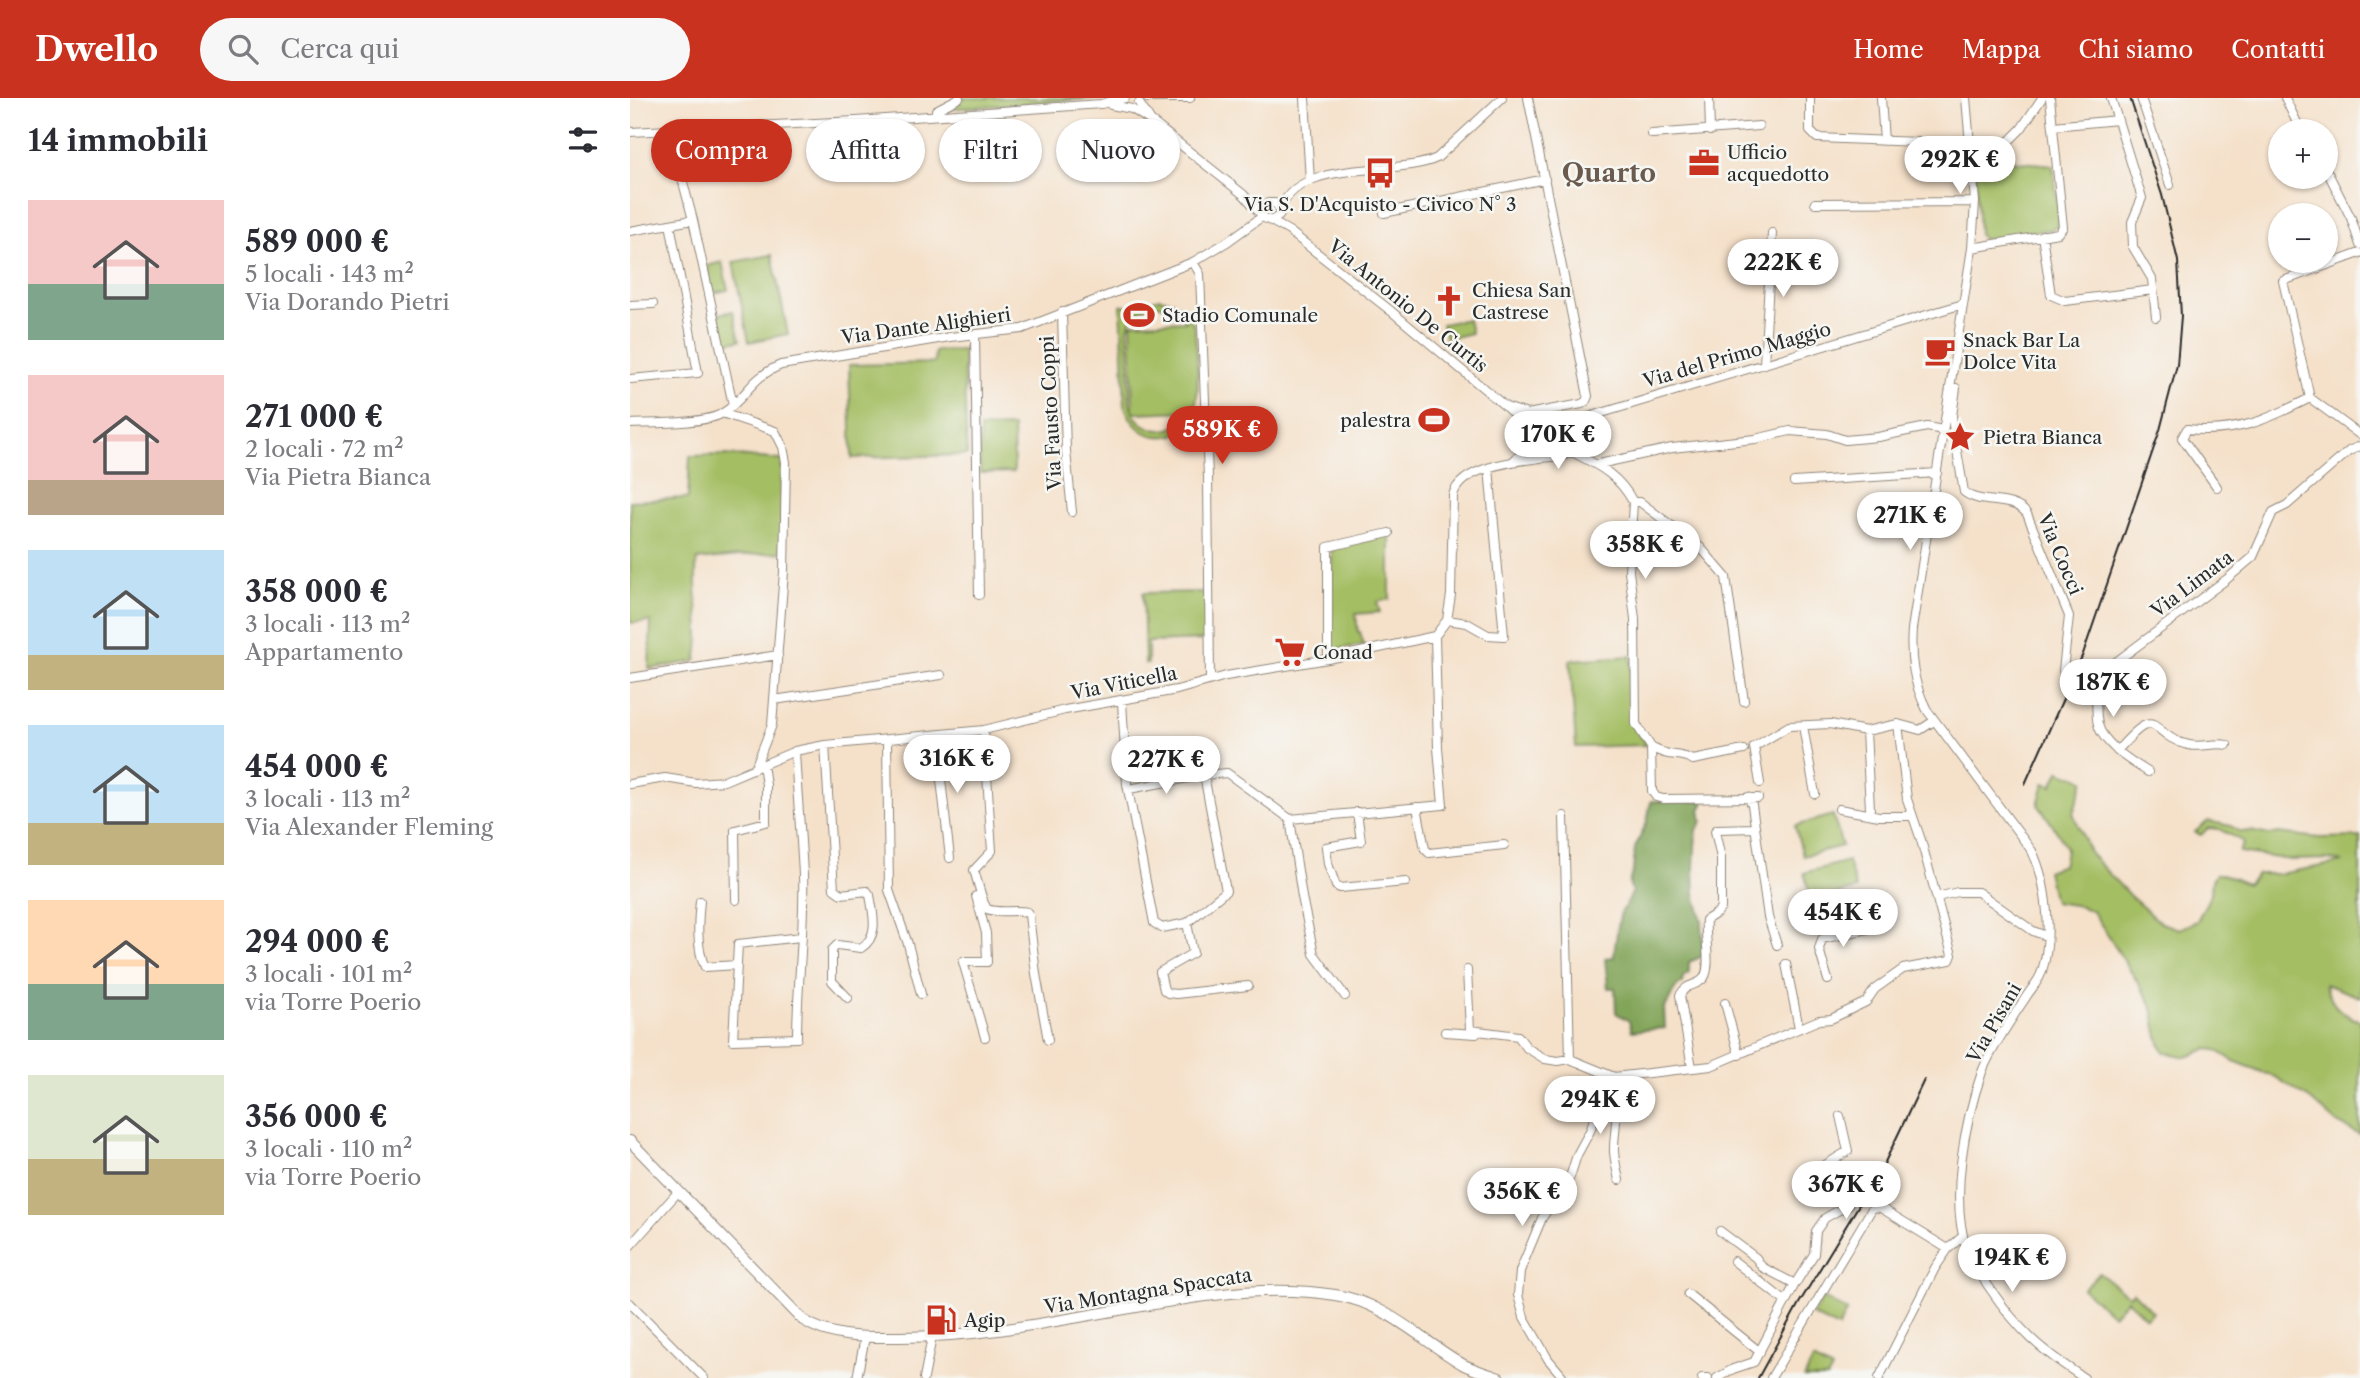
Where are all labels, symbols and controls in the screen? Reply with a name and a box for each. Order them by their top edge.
search box [200,18,690,81]
text: Dwello [35,29,158,70]
icon: search [224,30,262,68]
text: Cerca qui [280,33,399,65]
text: Home [1853,35,1924,64]
text: Mappa [1962,35,2041,64]
text: Chi siamo [2079,35,2193,64]
text: Contatti [2231,35,2325,64]
chip: Compra [651,119,792,182]
chip: Affitta [806,119,925,182]
chip: Filtri [939,119,1042,182]
chip: Nuovo [1056,119,1180,182]
map controls [2268,119,2338,273]
button: + [2268,119,2338,189]
icon: filters [564,121,602,159]
text: 14 immobili [28,122,208,159]
pin: 292K € [1903,136,2017,196]
place label: Ufficio acquedotto [1727,141,1829,186]
text: 292K € [1920,145,2000,173]
office icon: Ufficio acquedotto [1687,146,1721,180]
bus stop icon: Via S. D'Acquisto - Civico N° 3 [1363,156,1397,190]
district label: Quarto [1562,157,1656,189]
place label: Via S. D'Acquisto - Civico N° 3 [1243,193,1516,216]
button: − [2268,203,2338,273]
text: 589 000 € [245,223,389,260]
icon: home [84,228,168,312]
street label: Via Antonio De Curtis [1323,234,1492,377]
pin: 222K € [1726,240,1840,299]
text: 222K € [1744,248,1822,276]
text: 5 locali · 143 m² [245,260,414,288]
place label: Chiesa San Castrese [1472,279,1571,324]
church icon: Chiesa San Castrese [1432,284,1466,318]
text: Via Dorando Pietri [245,288,450,316]
sports icon: Stadio Comunale [1122,298,1156,332]
street label: Via Dante Alighieri [839,303,1012,349]
place label: Stadio Comunale [1162,304,1318,327]
street label: Via del Primo Maggio [1639,317,1834,393]
place label: Snack Bar La Dolce Vita [1963,329,2080,374]
cafe icon: Snack Bar La Dolce Vita [1923,334,1957,368]
street label: Via Fausto Coppi [1035,335,1067,492]
text: 271 000 € [245,398,383,435]
icon: home [84,403,168,487]
sports icon: palestra [1417,403,1451,437]
pin: 589K € [1165,406,1279,466]
place label: palestra [1340,409,1411,432]
pin: 170K € [1501,412,1615,471]
text: 589K € [1183,415,1261,443]
text: 170K € [1520,420,1596,448]
place icon: Pietra Bianca [1943,420,1977,454]
place label: Pietra Bianca [1983,426,2102,449]
text: 2 locali · 72 m² [245,435,404,463]
text: Via Pietra Bianca [245,463,431,491]
pin: 271K € [1853,492,1967,552]
text: 271K € [1873,501,1947,529]
street label: Via Cocci [2032,509,2088,598]
pin: 358K € [1588,522,1702,581]
text: 358K € [1606,530,1684,558]
street label: Via Limata [2146,546,2238,623]
text: 358 000 € [245,573,388,610]
icon: home [84,578,168,662]
text: 3 locali · 113 m² [245,610,410,638]
supermarket icon: Conad [1273,635,1307,669]
text: Appartamento [245,638,403,666]
place label: Conad [1313,641,1373,664]
pin: 187K € [2056,660,2170,719]
street label: Via Viticella [1068,661,1179,705]
text: 187K € [2076,668,2150,696]
pin: 316K € [900,736,1014,795]
pin: 227K € [1109,736,1223,796]
text: 316K € [919,744,995,772]
text: 227K € [1127,745,1205,773]
text: 454 000 € [245,748,389,785]
icon: home [84,753,168,837]
text: 3 locali · 113 m² [245,785,410,813]
text: Via Alexander Fleming [245,813,493,841]
pin: 454K € [1786,890,1900,949]
text: 454K € [1804,898,1882,926]
text: 294 000 € [245,923,390,960]
icon: home [84,928,168,1012]
text: 3 locali · 101 m² [245,960,412,988]
street label: Via Pisani [1961,979,2026,1068]
text: via Torre Poerio [245,988,421,1016]
pin: 294K € [1543,1076,1657,1136]
text: 294K € [1560,1085,1640,1113]
text: 356 000 € [245,1098,388,1135]
icon: home [84,1103,168,1187]
text: 3 locali · 110 m² [245,1135,412,1163]
pin: 367K € [1789,1162,1903,1221]
text: via Torre Poerio [245,1163,421,1191]
pin: 356K € [1465,1168,1579,1228]
text: 367K € [1808,1170,1884,1198]
text: 356K € [1483,1177,1561,1205]
pin: 194K € [1955,1234,2069,1294]
text: 194K € [1974,1243,2050,1271]
street label: Via Montagna Spaccata [1042,1263,1253,1319]
fuel station icon: Agip [924,1303,958,1337]
place label: Agip [963,1309,1006,1332]

